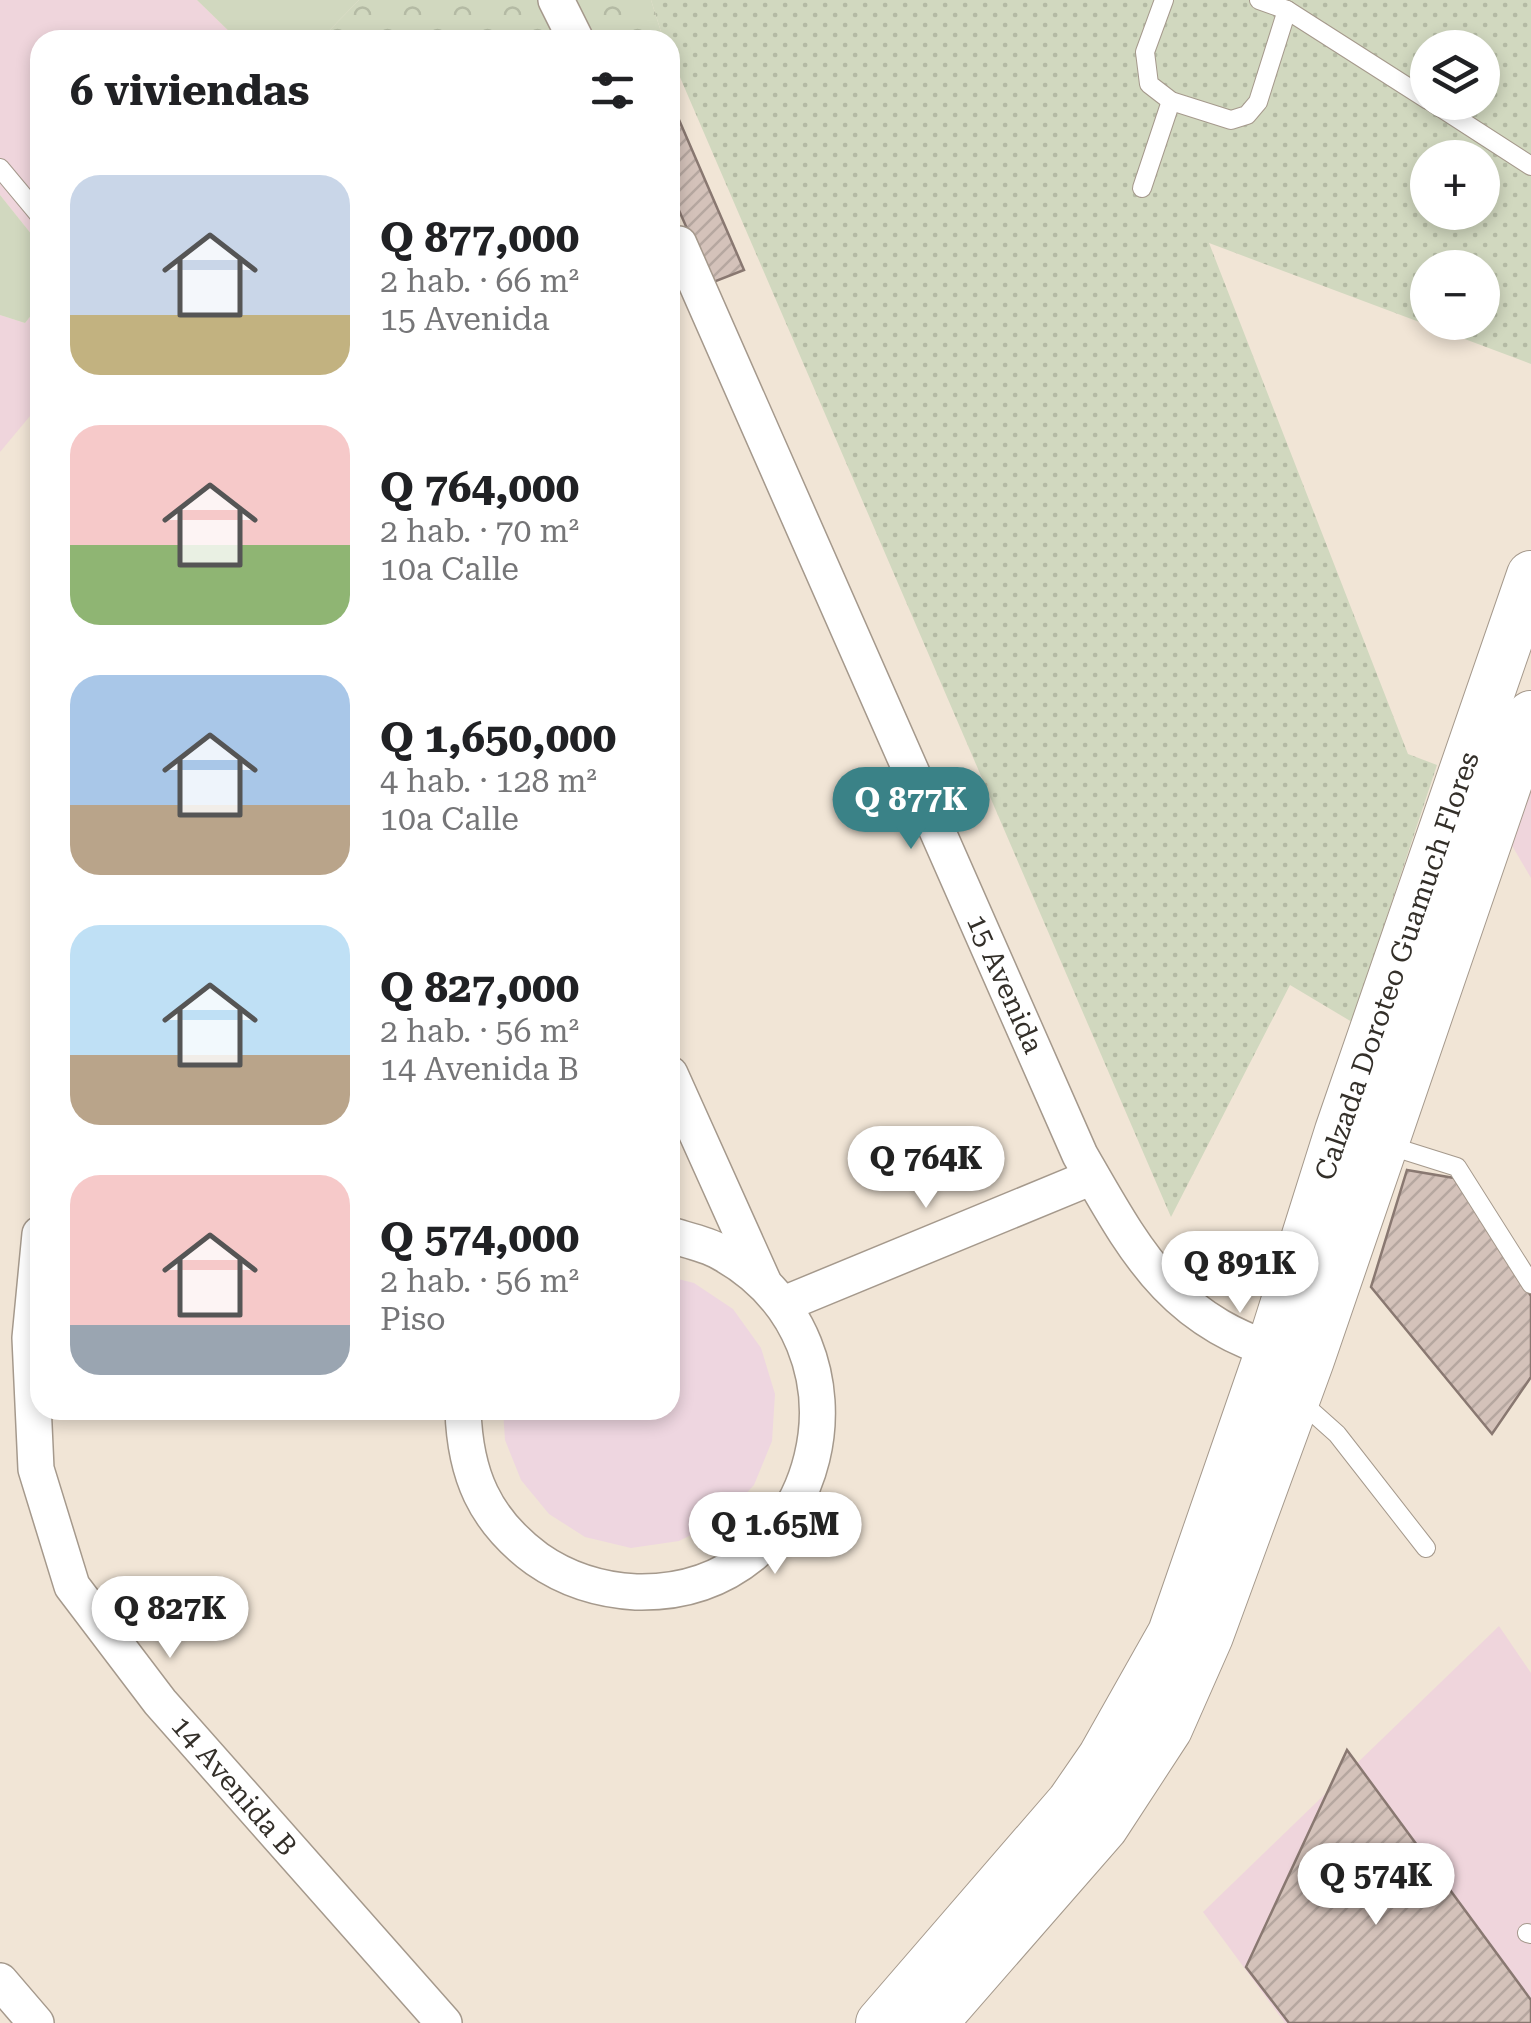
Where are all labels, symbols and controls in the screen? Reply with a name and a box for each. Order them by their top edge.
map controls [1410,30,1500,340]
button: layers [1410,30,1500,120]
icon: filters [585,63,640,118]
text: 6 viviendas [70,66,309,115]
button: + [1410,140,1500,230]
text: Q 877,000 [380,213,579,262]
icon: home [150,215,270,335]
button: − [1410,250,1500,340]
text: 2 hab. · 66 m² [380,262,579,300]
text: 15 Avenida [380,300,550,338]
text: Q 764,000 [380,463,579,512]
icon: home [150,465,270,585]
text: 2 hab. · 70 m² [380,512,579,550]
text: 10a Calle [380,550,519,588]
text: Q 1,650,000 [380,713,616,762]
icon: home [150,715,270,835]
street label: Calzada Doroteo Guamuch Flores [1308,748,1486,1184]
text: 4 hab. · 128 m² [380,762,597,800]
pin: Q 877K [830,767,992,852]
text: Q 877K [855,780,967,818]
text: 10a Calle [380,800,519,838]
street label: 15 Avenida [960,910,1050,1058]
text: Q 827,000 [380,963,579,1012]
icon: home [150,965,270,1085]
text: 2 hab. · 56 m² [380,1012,579,1050]
text: 14 Avenida B [380,1050,579,1088]
pin: Q 764K [845,1126,1007,1211]
text: Q 764K [870,1139,982,1177]
text: Q 574,000 [380,1213,579,1262]
icon: home [150,1215,270,1335]
pin: Q 891K [1159,1231,1321,1316]
text: Q 891K [1184,1244,1296,1282]
text: 2 hab. · 56 m² [380,1262,579,1300]
text: Piso [380,1300,446,1338]
pin: Q 1.65M [683,1492,867,1577]
text: Q 1.65M [711,1505,839,1543]
pin: Q 827K [89,1576,251,1661]
text: Q 827K [114,1589,226,1627]
street label: 14 Avenida B [164,1709,304,1863]
pin: Q 574K [1295,1843,1457,1928]
text: Q 574K [1320,1856,1432,1894]

